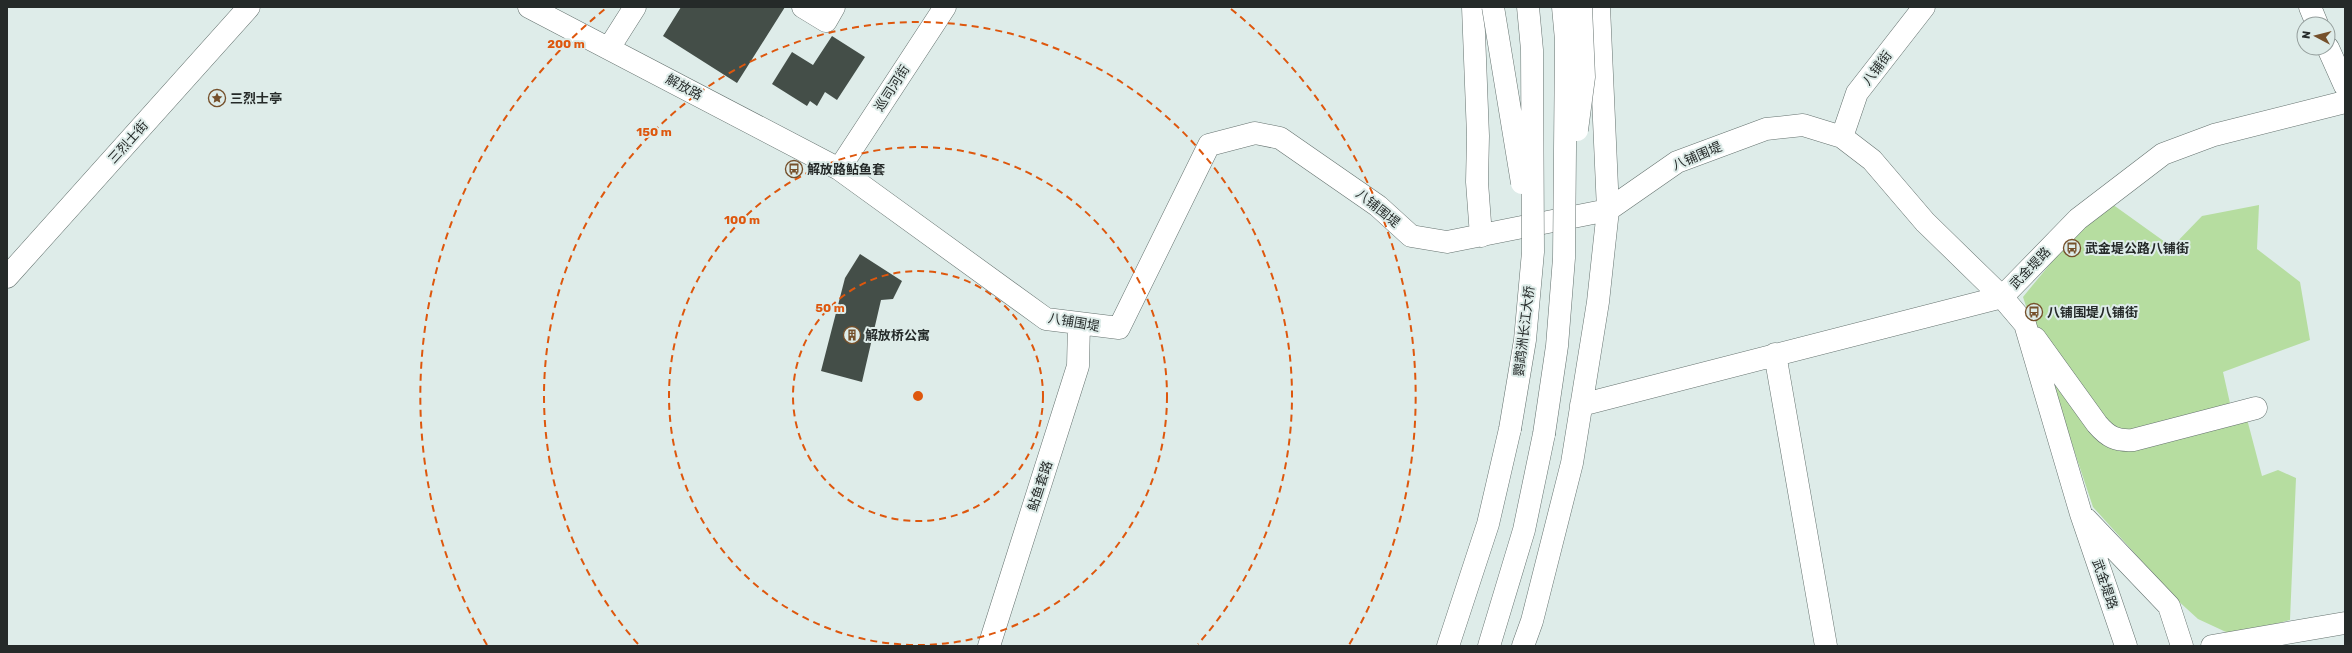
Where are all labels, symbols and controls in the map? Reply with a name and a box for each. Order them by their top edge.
north arrow [2296,16,2336,56]
text: N [2300,30,2314,40]
text: 200 m [547,37,585,51]
street label: 八铺街 [1859,48,1895,88]
street label: 巡司河街 [872,62,912,114]
street label: 解放路 [663,71,705,103]
place icon: 三烈士亭 [207,88,227,108]
place label: 三烈士亭 [230,91,282,106]
street label: 三烈士街 [105,118,151,166]
text: 150 m [636,125,672,139]
street label: 八铺围堤 [1670,139,1724,173]
bus stop icon: 解放路鲇鱼套 [784,159,804,179]
place label: 解放路鲇鱼套 [807,162,885,177]
street label: 八铺围堤 [1353,186,1403,230]
text: 100 m [724,213,760,227]
bus stop icon: 武金堤公路八铺街 [2062,238,2082,258]
place label: 武金堤公路八铺街 [2085,241,2189,256]
street label: 武金堤路 [2007,244,2053,292]
street label: 鹦鹉洲长江大桥 [1511,285,1537,377]
text: 50 m [815,301,845,315]
bus stop icon: 八铺围堤八铺街 [2024,302,2044,322]
place label: 八铺围堤八铺街 [2047,305,2138,320]
street label: 八铺围堤 [1047,310,1101,334]
building icon: 解放桥公寓 [842,325,862,345]
place label: 解放桥公寓 [865,328,930,343]
centre of rings [911,389,925,403]
street label: 鲇鱼套路 [1025,459,1055,513]
street label: 武金堤路 [2089,557,2121,611]

